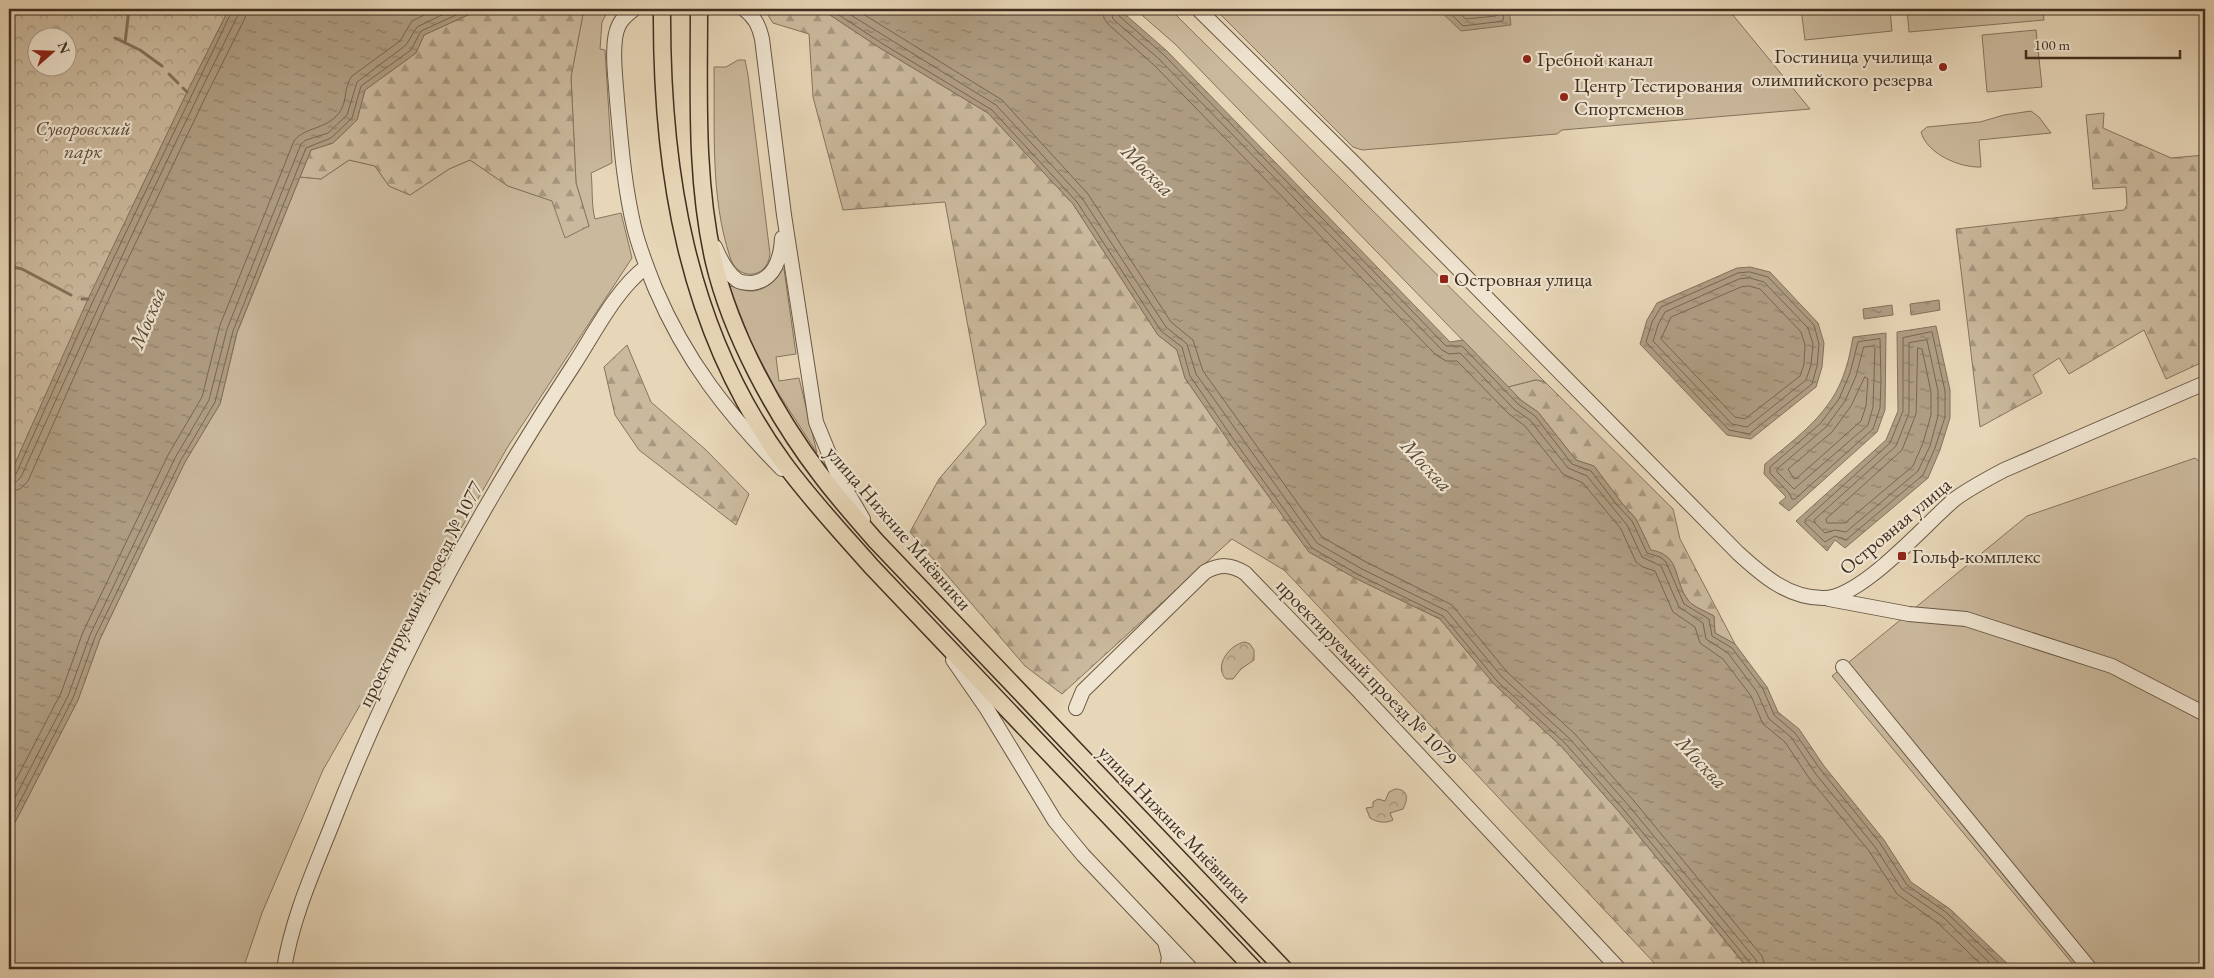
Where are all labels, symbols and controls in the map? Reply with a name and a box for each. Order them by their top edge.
north arrow [28,28,78,78]
scale bar [2026,28,2180,60]
text: 100 m [2034,35,2071,54]
text: N [54,39,75,57]
place label: Гостиница училища олимпийского резерва [1751,43,1933,92]
place label: Гребной канал [1537,46,1653,72]
marker: Гребной канал [1521,53,1533,65]
marker: Гостиница училища олимпийского резерва [1937,61,1949,73]
place label: Центр Тестирования Спортсменов [1574,72,1743,121]
marker: Центр Тестирования Спортсменов [1558,91,1570,103]
park label: Суворовский парк [35,115,131,164]
water label: Москва [1115,137,1180,202]
place label: Островная улица [1454,266,1592,292]
marker: Островная улица [1438,273,1450,285]
water label: Москва [122,283,171,354]
water label: Москва [1394,431,1459,498]
street label: улица Нижние Мнёвники [820,440,978,616]
street label: Островная улица [1834,472,1956,580]
street label: проектируемый проезд № 1077 [352,476,489,711]
place label: Гольф-комплекс [1912,543,2041,569]
marker: Гольф-комплекс [1896,550,1908,562]
street label: проектируемый проезд № 1079 [1271,573,1463,771]
water label: Москва [1669,728,1734,795]
street label: улица Нижние Мнёвники [1093,739,1258,909]

